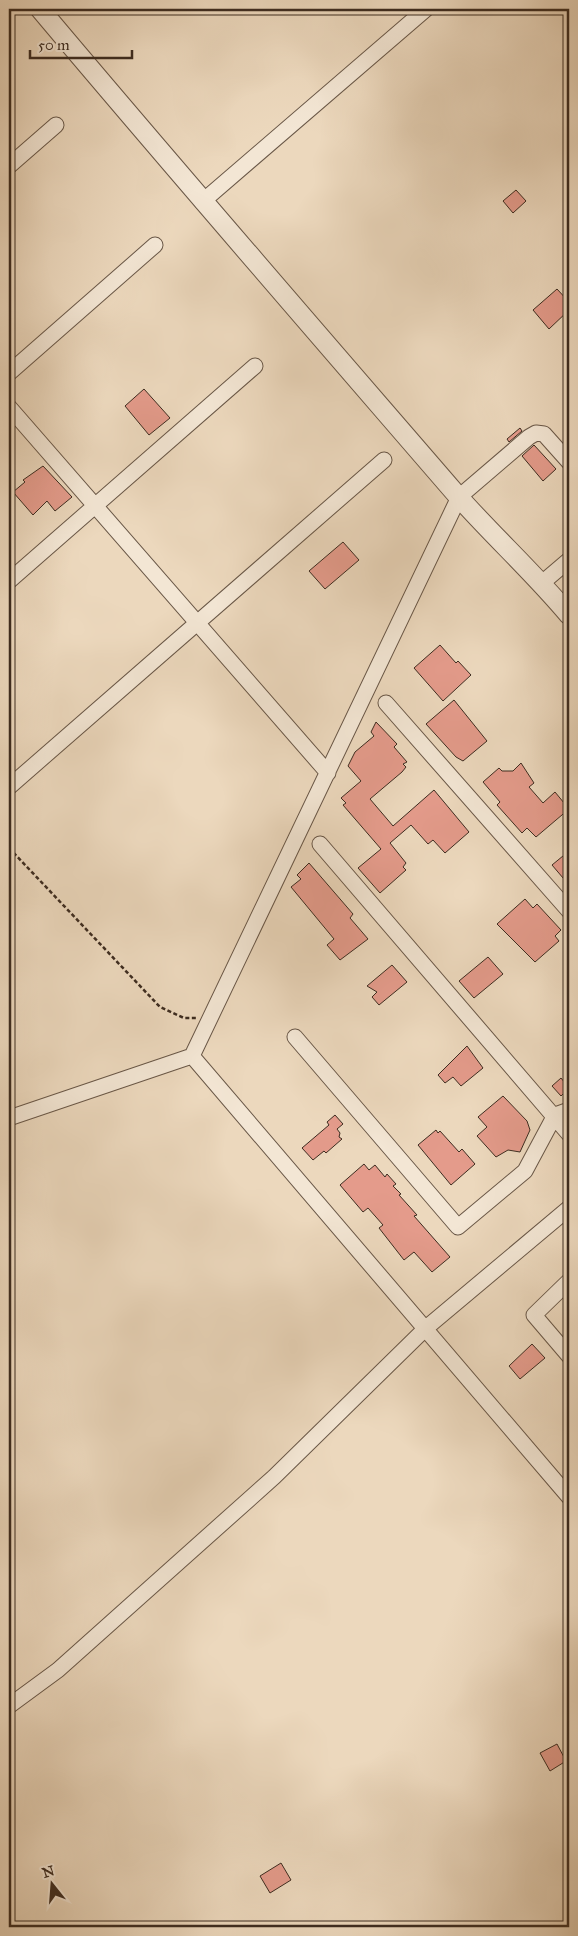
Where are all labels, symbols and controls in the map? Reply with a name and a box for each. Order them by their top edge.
scale bar [30,28,132,60]
text: 50 m [38,36,70,54]
north arrow [28,1858,78,1908]
text: N [40,1862,57,1882]

